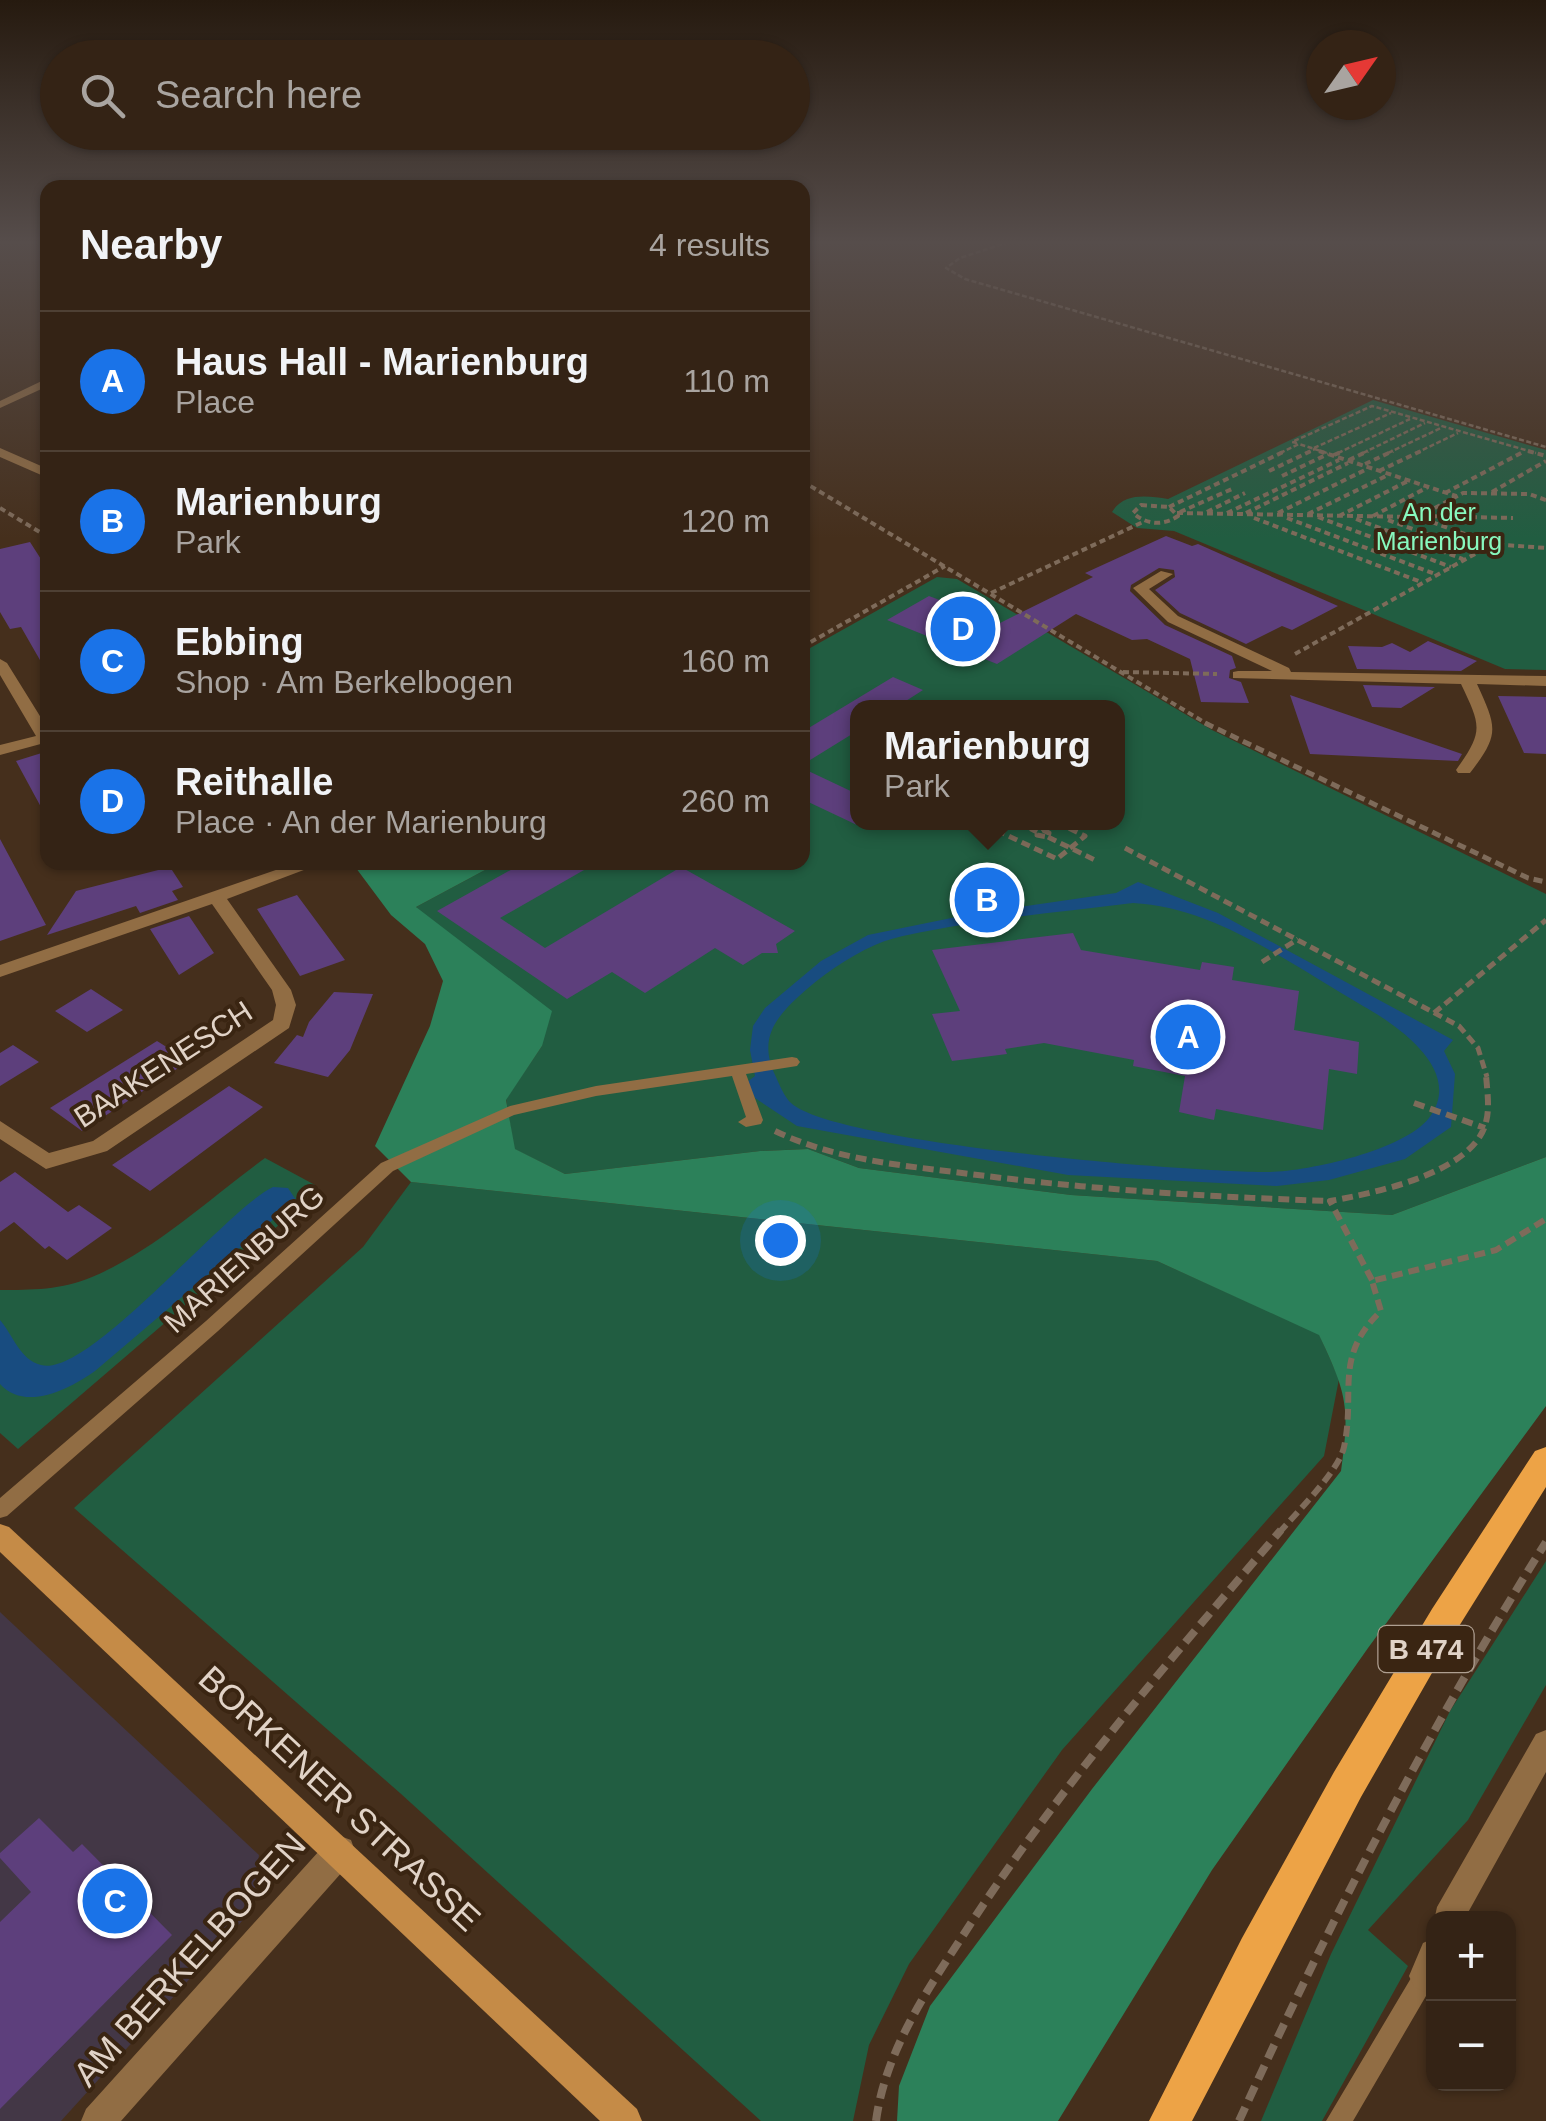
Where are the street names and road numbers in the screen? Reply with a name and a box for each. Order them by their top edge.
street label: BAAKENESCH [68,994,258,1134]
street label: MARIENBURG [157,1179,331,1339]
road number: B 474 [1378,1626,1474,1672]
street label: BORKENER STRASSE [192,1658,488,1938]
street label: AM BERKELBOGEN [65,1825,313,2093]

